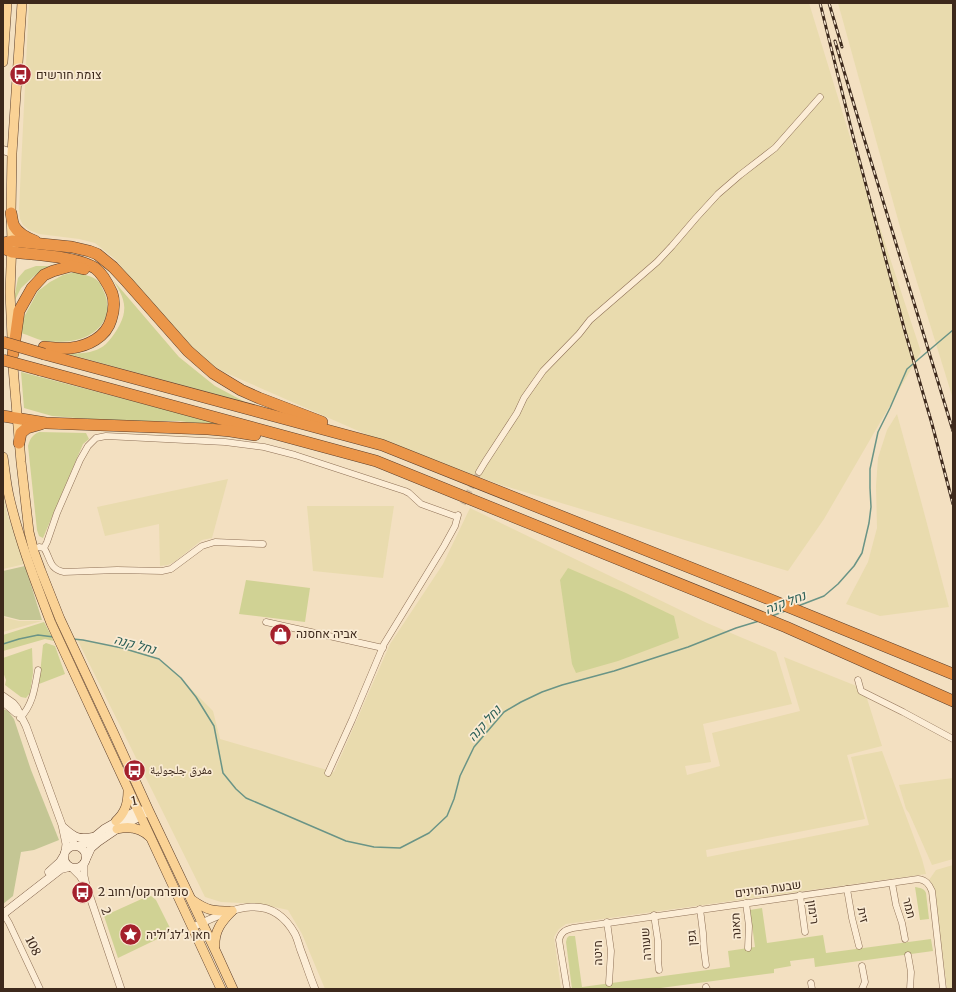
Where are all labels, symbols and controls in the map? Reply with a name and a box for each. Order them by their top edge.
bus stop icon: צומת חורשים [7,62,33,88]
place label: צומת חורשים [36,67,102,82]
water label: נחל קנה [762,586,809,618]
shop icon: אביה אחסנה [267,621,293,647]
place label: אביה אחסנה [296,626,358,641]
water label: נחל קנה [112,631,159,659]
water label: נחל קנה [464,701,506,745]
bus stop icon: مفرق جلجولية [122,757,148,783]
place label: مفرق جلجولية [150,762,212,777]
street label: 1 [130,792,139,808]
street label: שבעת המינים [734,876,802,901]
bus stop icon: סופרמרקט/רחוב 2 [69,879,95,905]
place label: סופרמרקט/רחוב 2 [98,884,189,899]
street label: תמר [900,896,919,920]
street label: רימון [804,899,823,925]
street label: 2 [98,905,115,917]
street label: זית [855,906,872,924]
street label: תאנה [727,912,744,940]
place icon: חאן ג'לג'וליה [117,922,143,948]
place label: חאן ג'לג'וליה [146,927,210,942]
street label: שעורה [637,927,654,961]
street label: גפן [683,929,700,946]
street label: 108 [22,934,45,958]
street label: חיטה [590,940,605,966]

